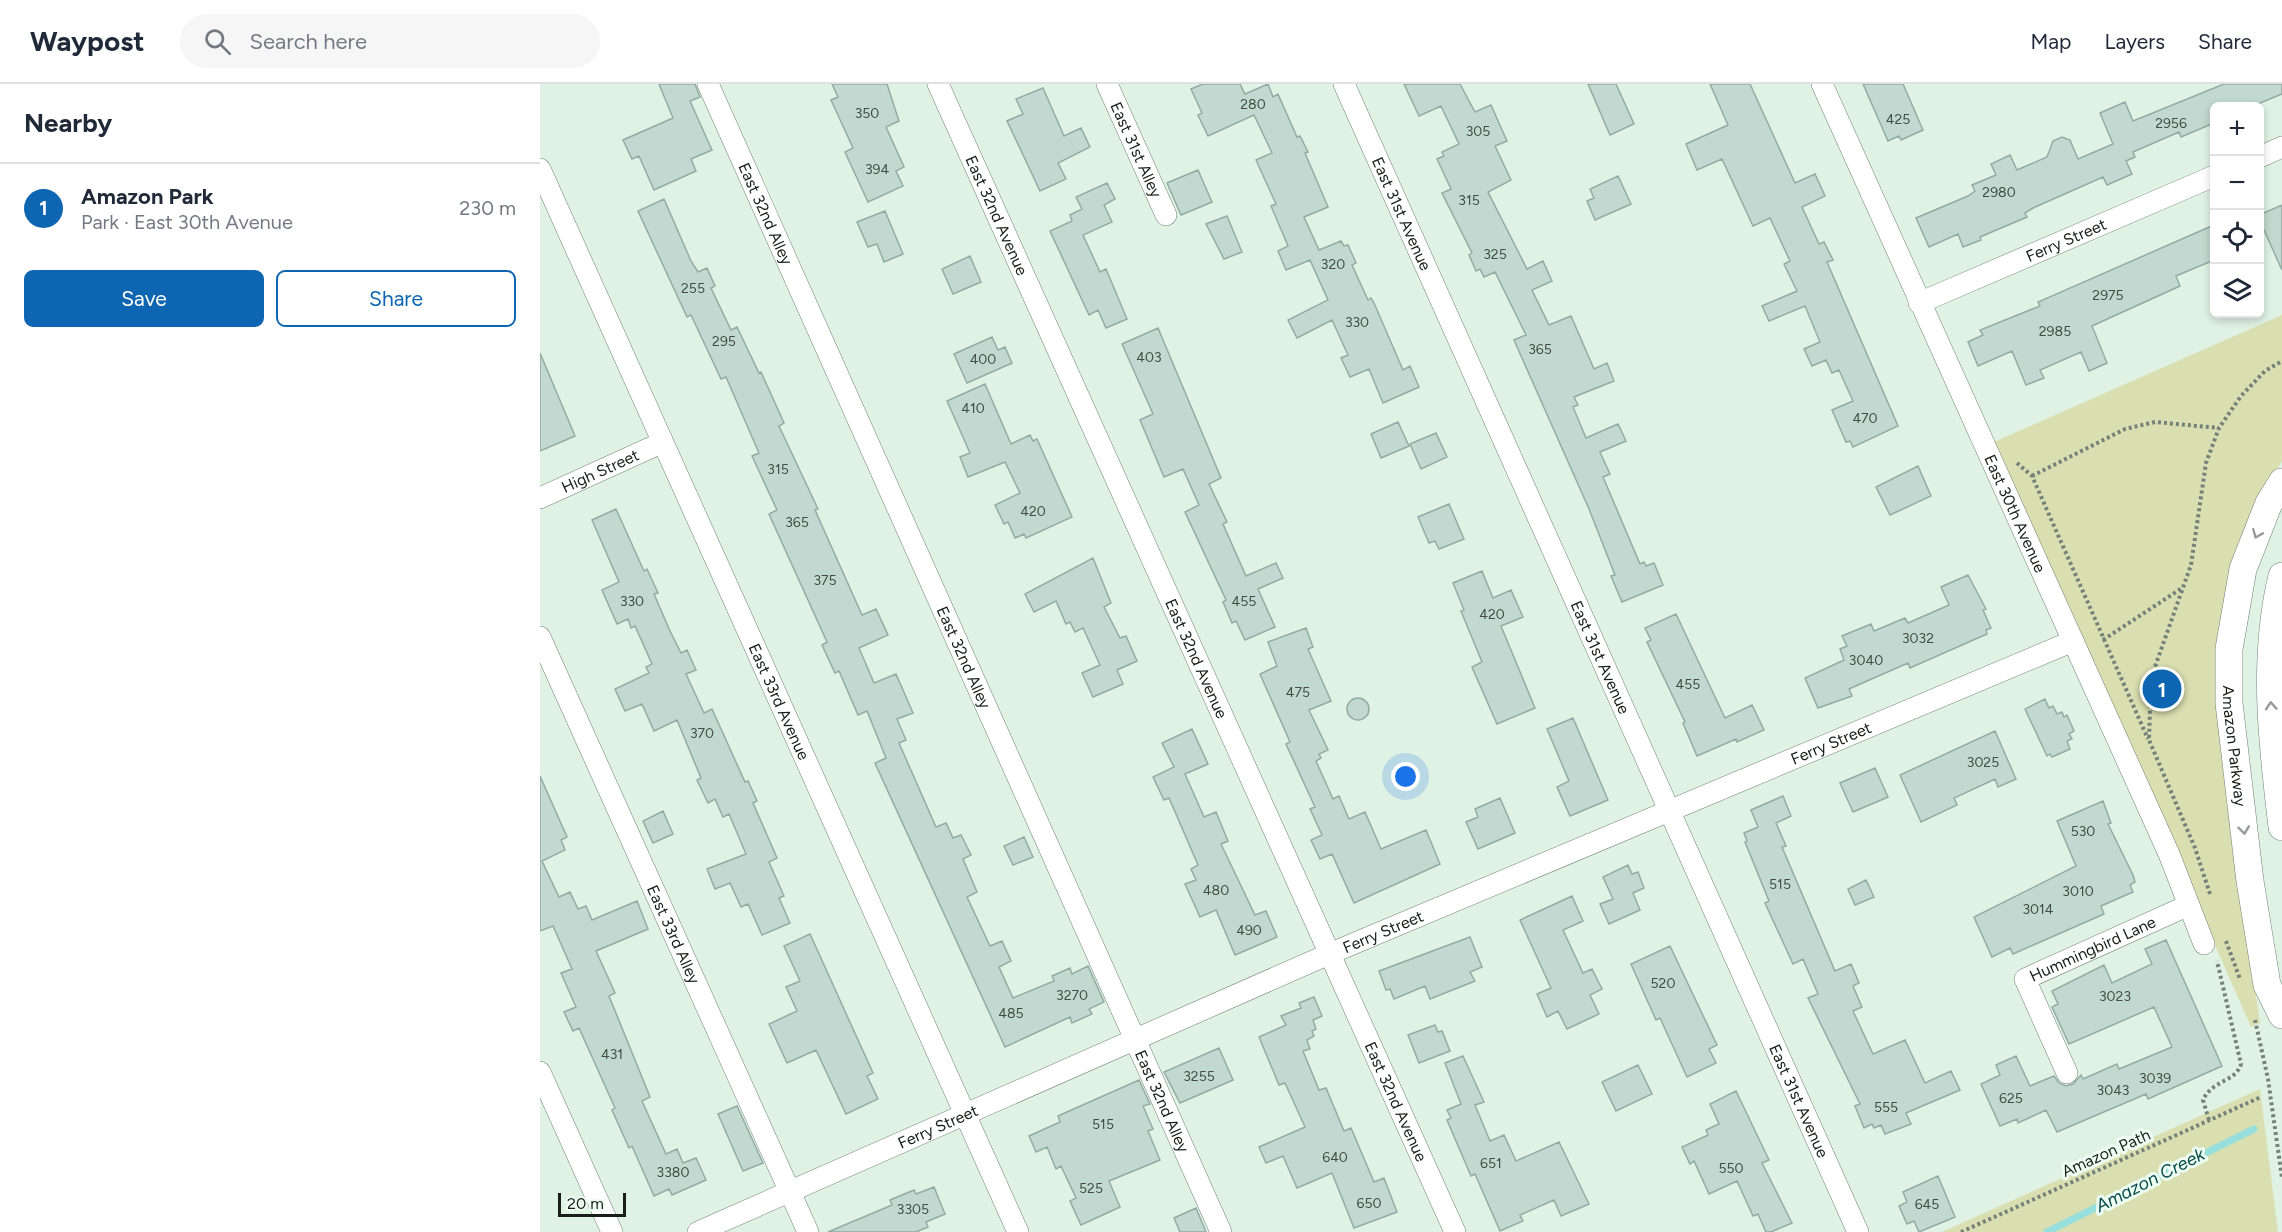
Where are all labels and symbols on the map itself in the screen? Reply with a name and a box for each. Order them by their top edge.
house number: 280 [1240,96,1266,113]
street label: East 31st Alley [1107,99,1167,201]
house number: 350 [855,105,879,122]
house number: 425 [1886,111,1910,128]
house number: 2956 [2155,115,2187,132]
house number: 305 [1466,123,1490,140]
street label: East 32nd Avenue [962,152,1032,278]
street label: East 31st Avenue [1368,154,1436,273]
street label: East 32nd Alley [735,160,797,268]
house number: 394 [865,161,889,178]
house number: 2980 [1982,184,2016,201]
house number: 315 [1458,192,1480,209]
street label: Ferry Street [2023,214,2109,265]
house number: 325 [1483,246,1507,263]
house number: 320 [1321,256,1345,273]
house number: 255 [681,280,705,297]
house number: 2975 [2092,287,2124,304]
house number: 330 [1345,314,1369,331]
house number: 2985 [2039,323,2071,340]
house number: 295 [712,333,736,350]
house number: 365 [1528,341,1552,358]
house number: 403 [1136,349,1162,366]
house number: 400 [970,351,996,368]
house number: 410 [961,400,985,417]
house number: 470 [1852,410,1878,427]
street label: High Street [558,445,642,496]
street label: East 30th Avenue [1981,452,2050,576]
house number: 315 [767,461,789,478]
house number: 420 [1020,503,1046,520]
house number: 365 [785,514,809,531]
one-way arrow [2252,528,2264,539]
house number: 375 [813,572,837,589]
house number: 330 [620,593,644,610]
house number: 455 [1232,593,1256,610]
street label: East 32nd Avenue [1161,596,1232,721]
street label: East 31st Avenue [1567,598,1634,717]
street label: East 32nd Alley [933,603,996,712]
house number: 420 [1479,606,1505,623]
house number: 3032 [1902,630,1934,647]
street label: East 33rd Avenue [745,640,814,763]
house number: 3040 [1849,652,1883,669]
pin: 1 [2142,666,2182,712]
house number: 455 [1676,676,1700,693]
house number: 475 [1286,684,1310,701]
street label: Amazon Parkway [2220,685,2251,808]
one-way arrow [2264,701,2277,710]
street label: Ferry Street [1788,718,1874,768]
house number: 370 [690,725,714,742]
house number: 3025 [1967,754,1999,771]
your location [1391,762,1420,791]
house number: 530 [2071,823,2095,840]
one-way arrow [2237,825,2249,834]
house number: 515 [1769,876,1791,893]
street label: East 33rd Alley [643,882,705,987]
house number: 480 [1203,882,1229,899]
house number: 3010 [2062,883,2094,900]
house number: 3014 [2022,901,2054,918]
street label: Ferry Street [1340,906,1426,957]
street label: Hummingbird Lane [2026,912,2159,985]
house number: 490 [1236,922,1262,939]
house number: 520 [1651,975,1675,992]
house number: 3270 [1056,987,1088,1004]
house number: 3023 [2099,988,2131,1005]
house number: 485 [998,1005,1024,1022]
street label: East 32nd Avenue [1361,1039,1432,1165]
street label: East 31st Avenue [1766,1041,1833,1161]
house number: 431 [601,1046,623,1063]
street label: East 32nd Alley [1131,1047,1194,1156]
house number: 3255 [1183,1068,1215,1085]
house number: 3039 [2139,1070,2171,1087]
house number: 3043 [2097,1082,2129,1099]
house number: 625 [1999,1090,2023,1107]
house number: 555 [1874,1099,1898,1116]
street label: Ferry Street [895,1100,981,1152]
house number: 515 [1092,1116,1114,1133]
street label: Amazon Path [2059,1125,2153,1181]
water label: Amazon Creek [2091,1143,2209,1217]
house number: 640 [1322,1149,1348,1166]
house number: 651 [1480,1155,1502,1172]
house number: 550 [1718,1160,1744,1177]
house number: 3380 [657,1164,689,1181]
house number: 525 [1079,1180,1103,1197]
scale bar [558,1190,626,1218]
house number: 650 [1357,1195,1381,1212]
house number: 645 [1915,1196,1939,1213]
house number: 3305 [897,1201,929,1218]

